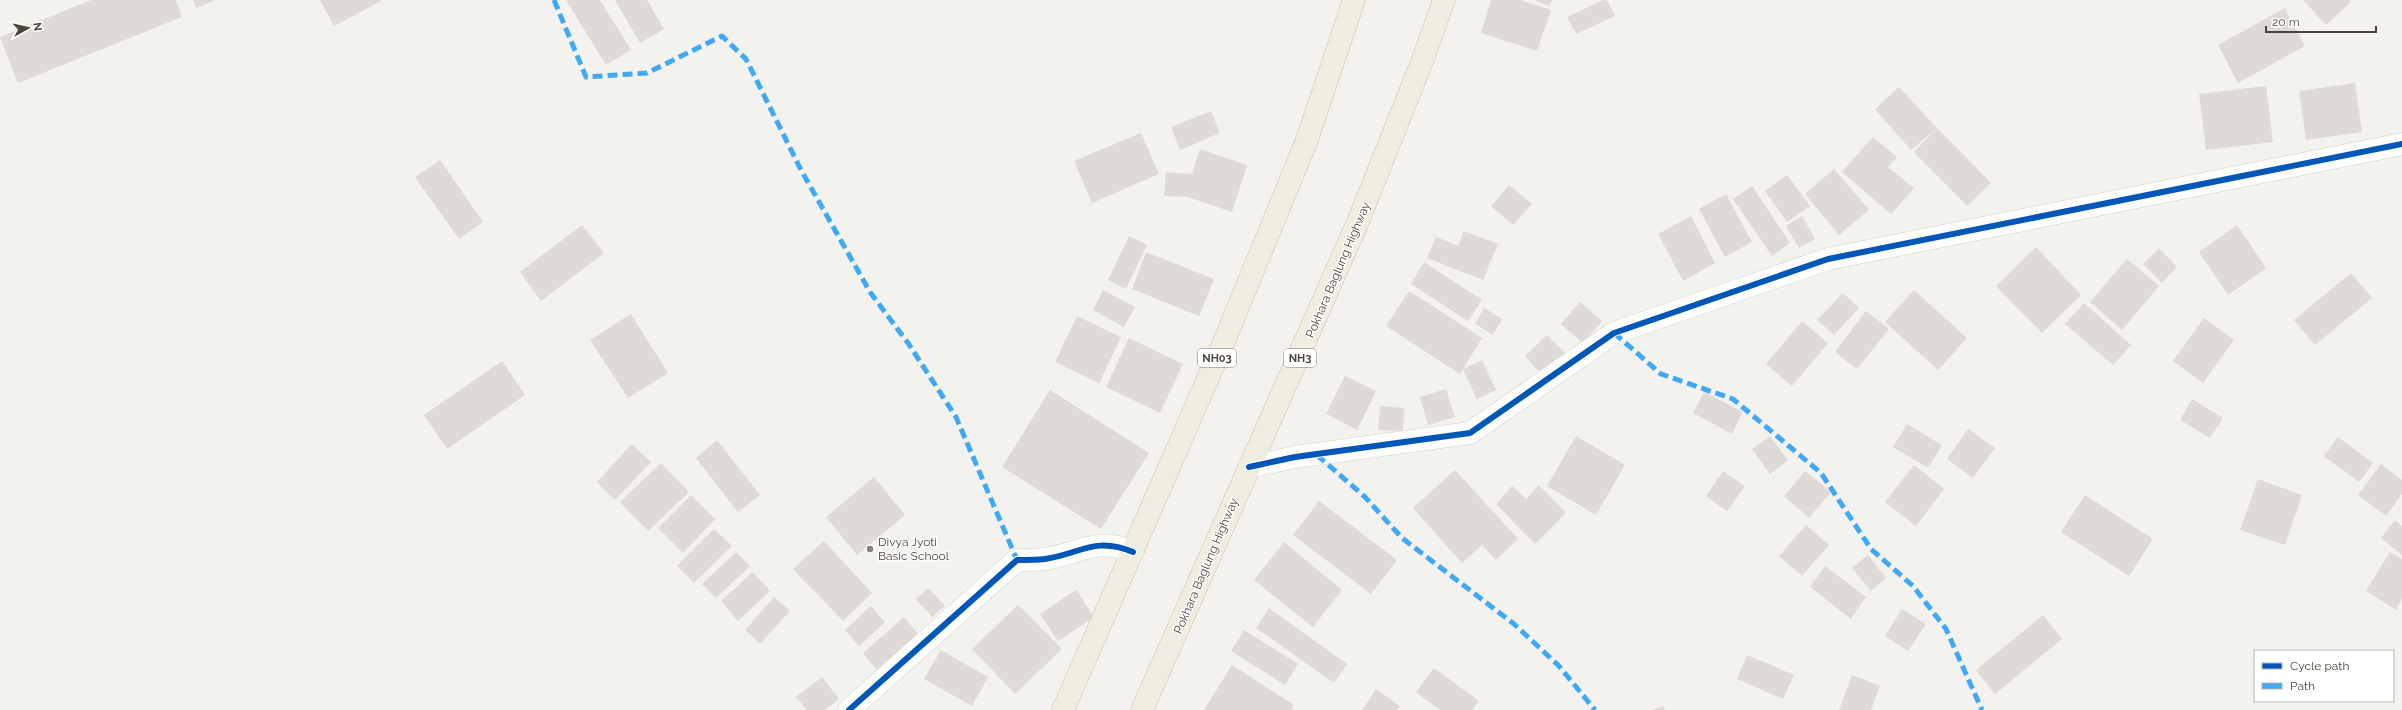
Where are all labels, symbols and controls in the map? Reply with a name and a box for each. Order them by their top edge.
north arrow [8,8,48,48]
scale bar [2266,8,2376,34]
text: 20 m [2272,15,2300,29]
text: N [30,22,44,32]
street label: Pokhara Baglung Highway [1303,200,1373,340]
road number: NH03 [1198,349,1236,367]
road number: NH3 [1284,349,1316,367]
street label: Pokhara Baglung Highway [1171,496,1241,636]
place label: Divya Jyoti Basic School [878,535,950,563]
marker: Divya Jyoti Basic School [865,544,875,554]
legend [2254,650,2394,702]
text: Cycle path [2290,659,2349,673]
text: Path [2290,679,2315,693]

